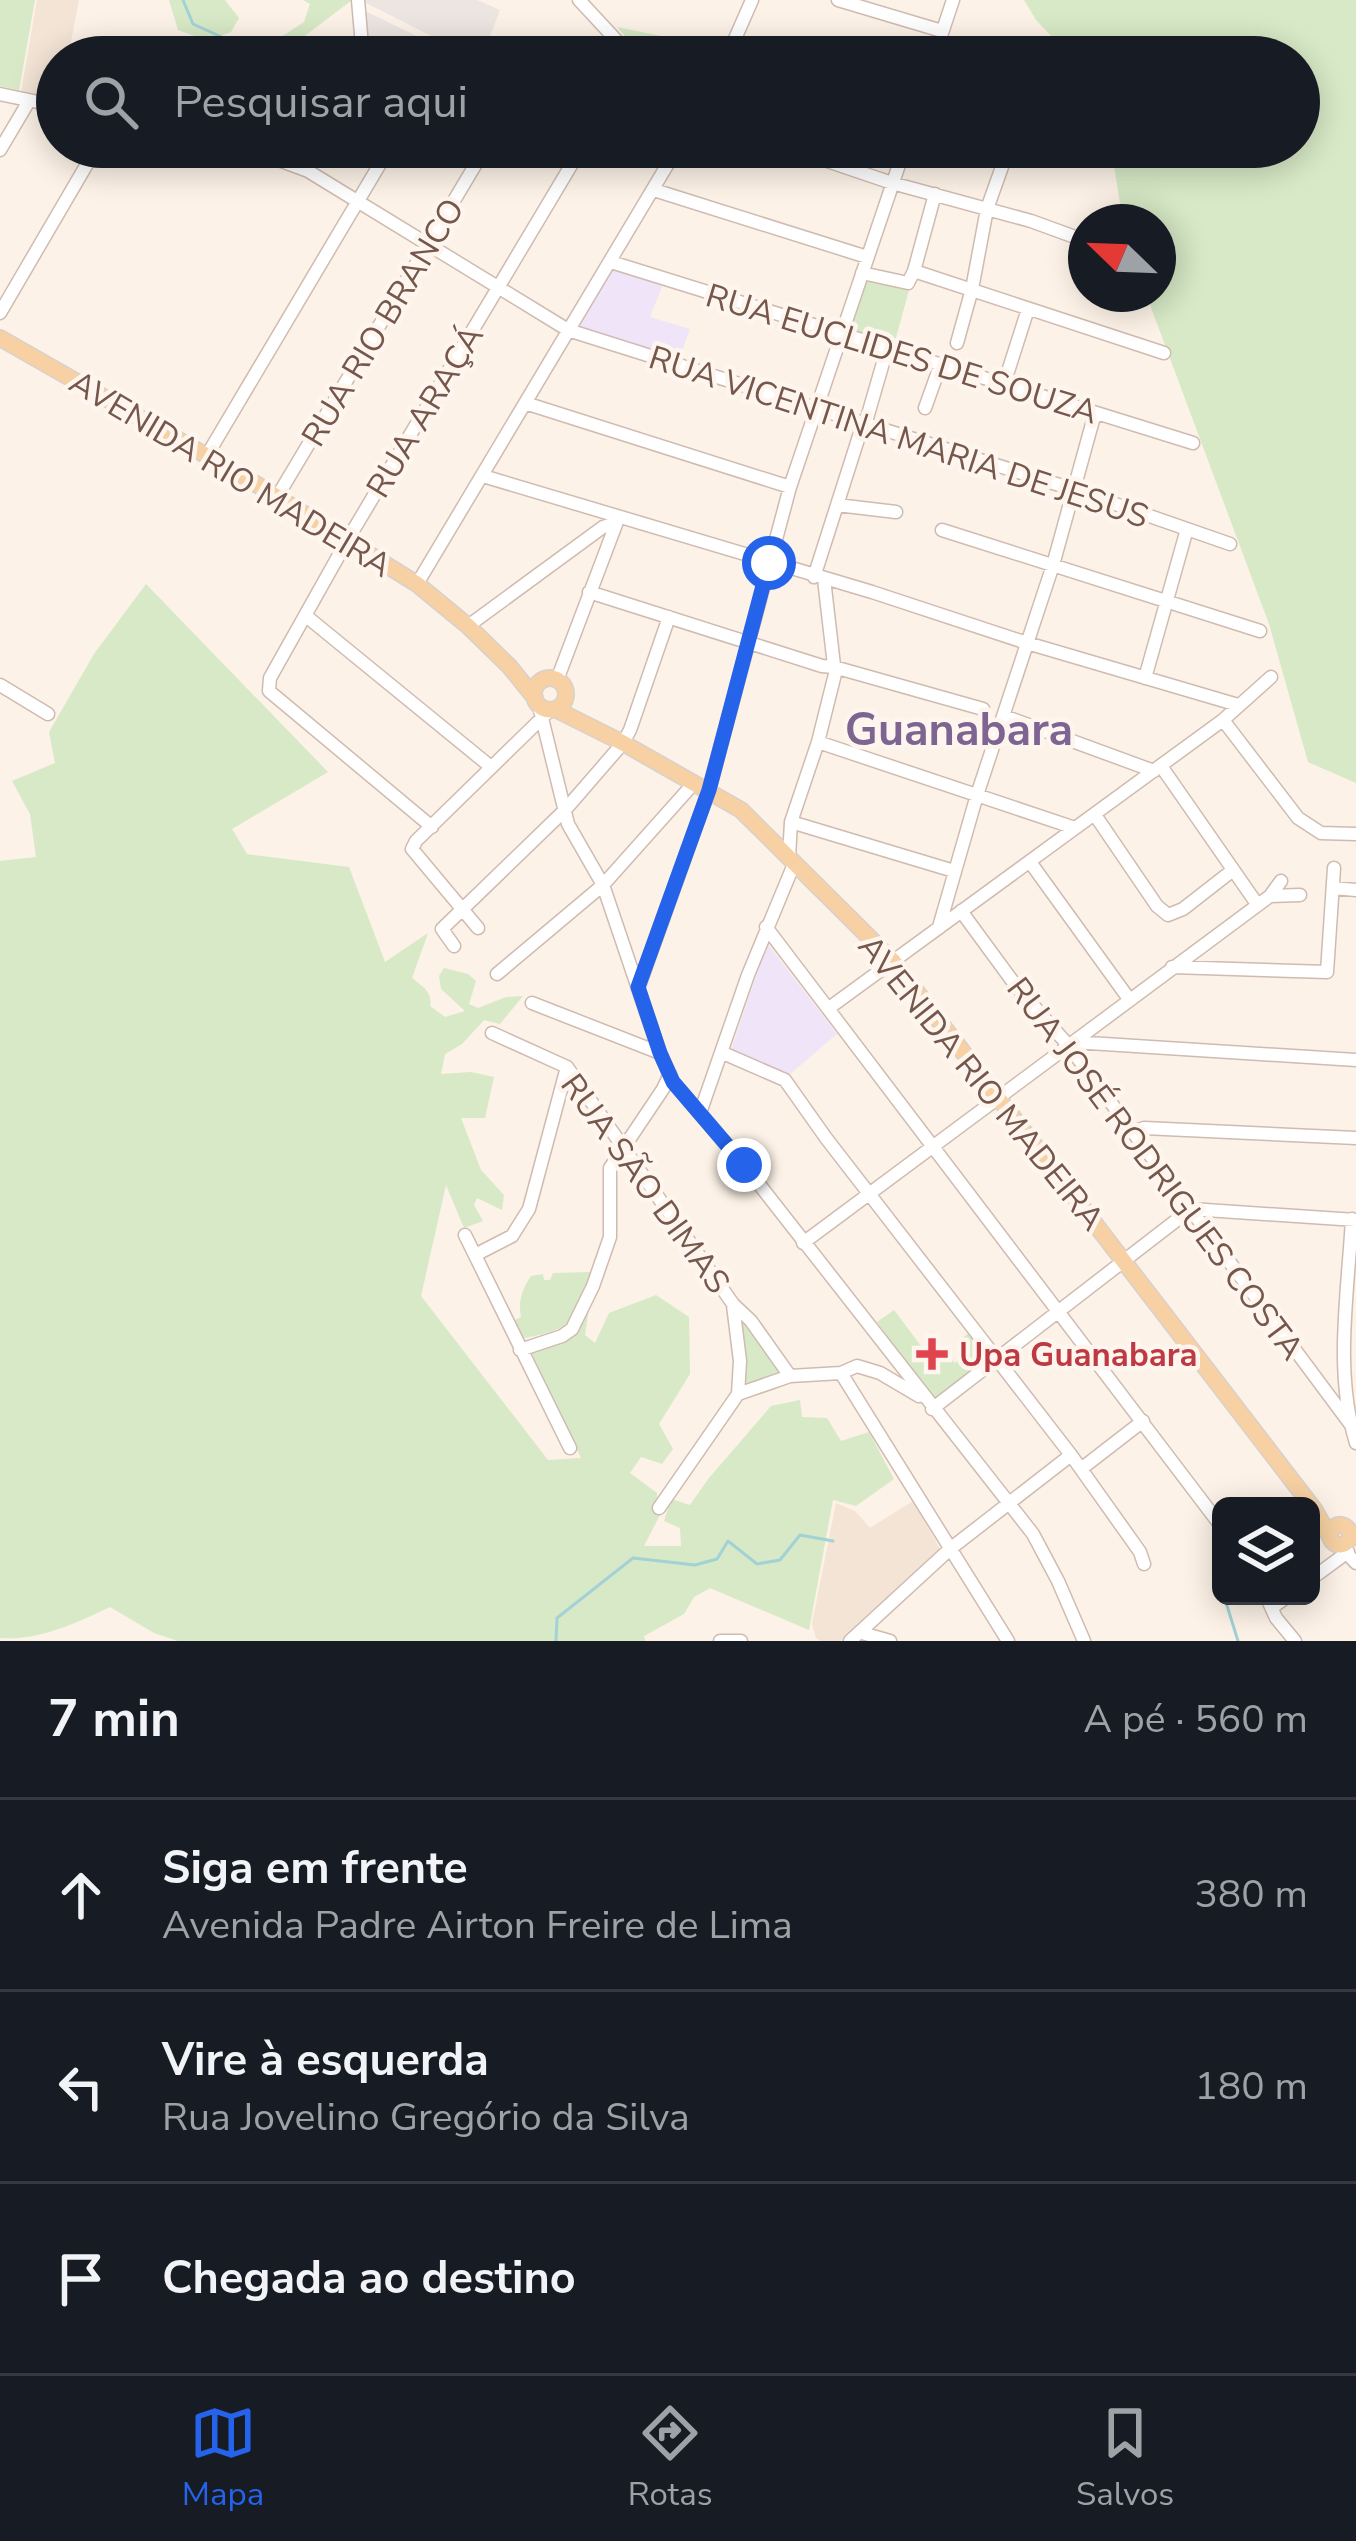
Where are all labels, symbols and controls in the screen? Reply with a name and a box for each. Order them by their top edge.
search box [36,36,1320,168]
icon: search [78,69,144,135]
text: Pesquisar aqui [174,72,468,133]
street label: RUA RIO BRANCO [291,190,475,455]
north arrow [1068,204,1176,312]
street label: RUA EUCLIDES DE SOUZA [700,273,1103,436]
street label: RUA ARAÇÁ [356,317,494,506]
street label: RUA VICENTINA MARIA DE JESUS [643,335,1154,540]
street label: AVENIDA RIO MADEIRA [61,360,400,588]
route start [742,536,796,590]
district label: Guanabara [845,700,1073,761]
street label: AVENIDA RIO MADEIRA [847,926,1114,1240]
street label: RUA JOSÉ RODRIGUES COSTA [996,968,1314,1369]
street label: RUA SÃO DIMAS [550,1065,740,1303]
route end [717,1138,771,1192]
place label: Upa Guanabara [959,1333,1198,1378]
marker: Upa Guanabara [916,1338,948,1370]
map controls [1212,1497,1320,1605]
button: layers [1212,1497,1320,1605]
text: 7 min [48,1684,180,1754]
text: A pé · 560 m [1084,1693,1308,1746]
text: Siga em frente [162,1838,468,1899]
icon: ahead [48,1862,114,1928]
text: 380 m [1194,1868,1308,1921]
text: Avenida Padre Airton Freire de Lima [162,1899,793,1952]
text: Vire à esquerda [162,2030,489,2091]
icon: left [48,2054,114,2120]
text: 180 m [1194,2060,1308,2113]
text: Rua Jovelino Gregório da Silva [162,2091,690,2144]
icon: arrive [48,2246,114,2312]
text: Chegada ao destino [162,2248,576,2309]
tab: Mapa [182,2400,264,2517]
tab: Rotas [628,2400,713,2517]
tab: Salvos [1076,2400,1174,2517]

